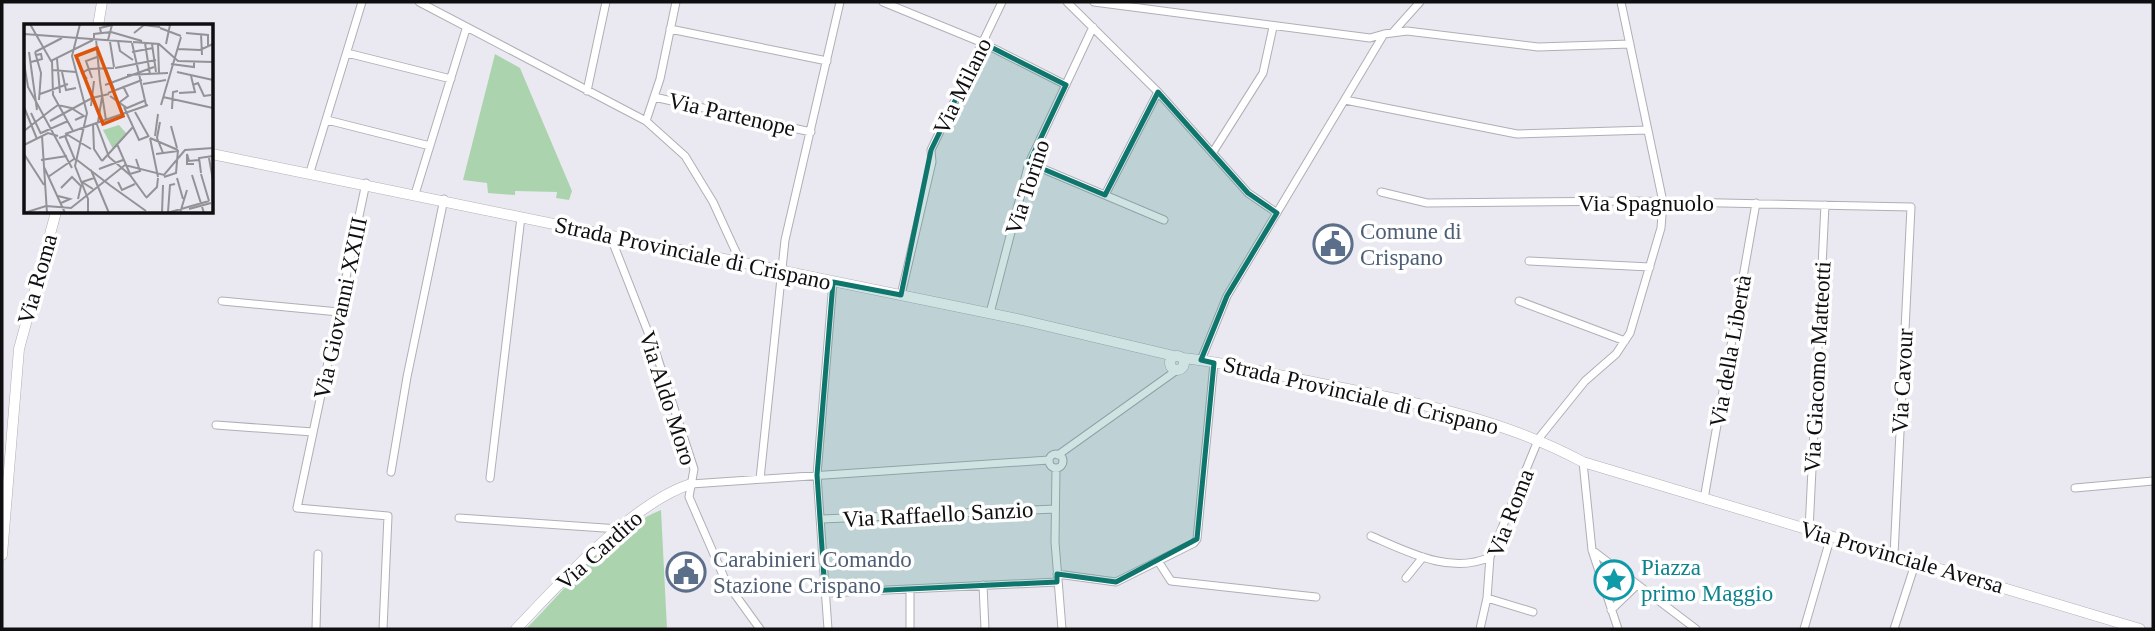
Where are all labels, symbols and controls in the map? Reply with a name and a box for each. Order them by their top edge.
inset map [24,24,214,214]
street label: Via Milano [928,34,996,138]
street label: Via Partenope [666,88,798,141]
street label: Via Torino [1000,137,1055,238]
street label: Via Spagnuolo [1578,191,1714,216]
street label: Strada Provinciale di Crispano [553,212,833,295]
street label: Via Giovanni XXIII [309,215,372,401]
place label: Comune di Crispano [1360,219,1462,270]
public building icon: Comune di Crispano [1312,223,1354,265]
street label: Via Roma [13,231,62,327]
street label: Via Giacomo Matteotti [1799,261,1836,474]
street label: Via della Libertà [1705,273,1756,429]
street label: Via Cavour [1887,327,1918,434]
street label: Via Aldo Moro [634,328,701,468]
street label: Strada Provinciale di Crispano [1221,352,1501,439]
street label: Via Roma [1482,466,1539,561]
street label: Via Raffaello Sanzio [842,497,1034,532]
street label: Via Cardito [551,505,647,595]
street label: Via Provinciale Aversa [1797,516,2006,598]
place label: Carabinieri Comando Stazione Crispano [713,547,912,598]
public building icon: Carabinieri Comando Stazione Crispano [665,551,707,593]
place label: Piazza primo Maggio [1641,555,1773,606]
place icon: Piazza primo Maggio [1593,559,1635,601]

